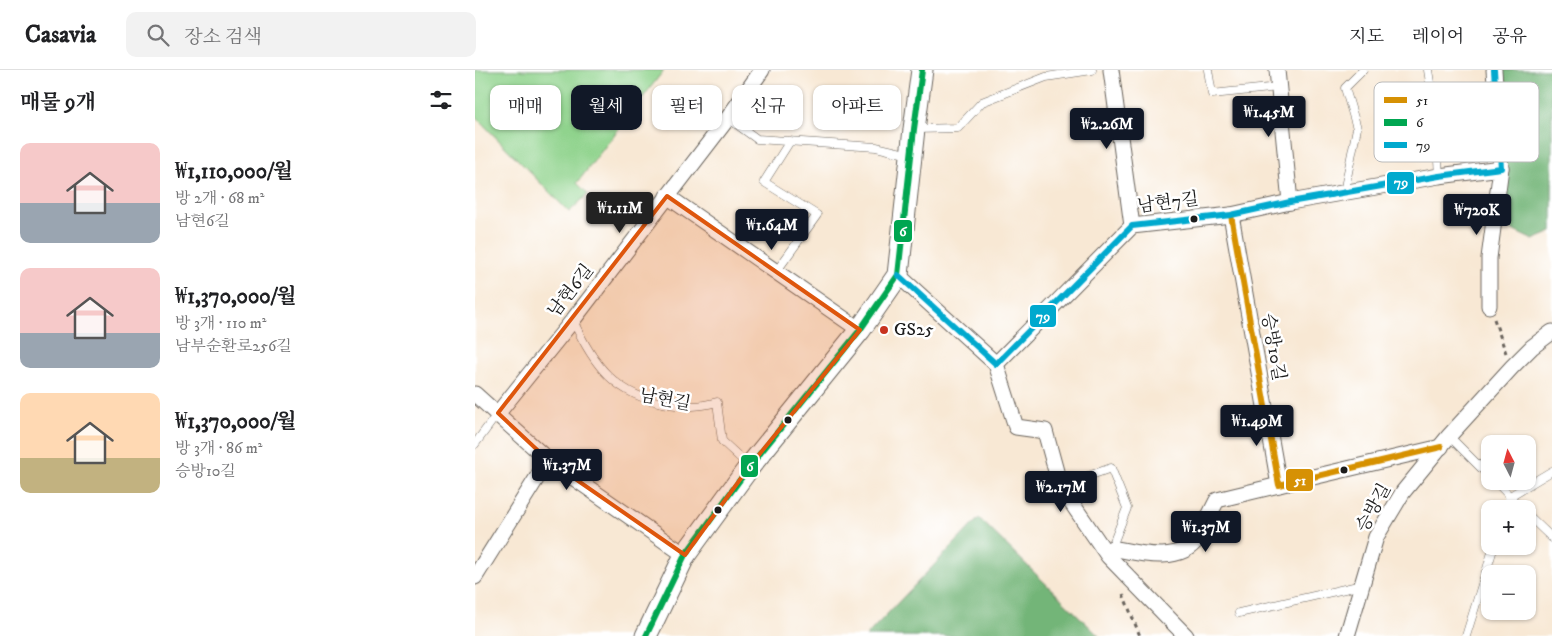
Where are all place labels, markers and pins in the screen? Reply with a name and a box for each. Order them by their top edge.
pin: ₩1.45M [1228,96,1310,138]
pin: ₩2.26M [1066,108,1148,150]
pin: ₩1.11M [579,191,661,234]
pin: ₩720K [1442,194,1512,236]
pin: ₩1.64M [731,208,813,251]
unlabelled marker [1189,214,1199,224]
place label: GS25 [894,319,934,341]
marker: GS25 [878,324,890,336]
pin: ₩1.49M [1216,404,1298,447]
unlabelled marker [783,415,793,425]
pin: ₩1.37M [526,448,608,491]
unlabelled marker [1339,465,1349,475]
pin: ₩2.17M [1020,470,1102,513]
unlabelled marker [713,505,723,515]
pin: ₩1.37M [1165,510,1247,553]

